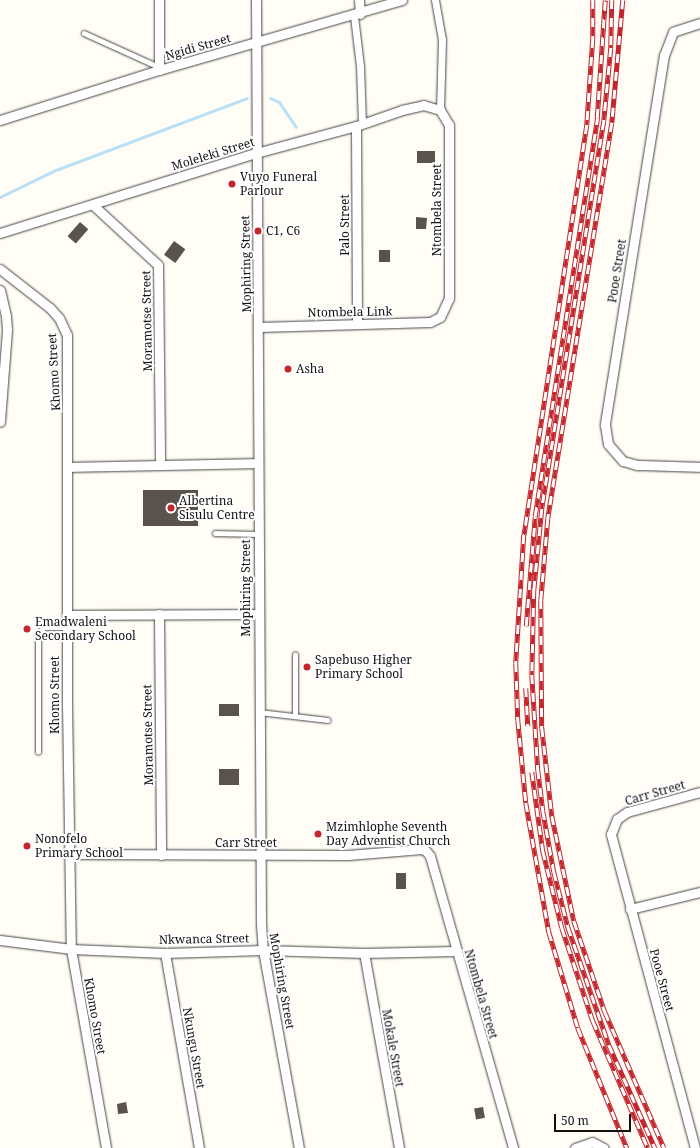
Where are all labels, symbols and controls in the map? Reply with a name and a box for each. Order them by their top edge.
street label: Ngidi Street [164,31,232,63]
street label: Moleleki Street [170,135,256,173]
street label: Ntombela Street [430,164,444,256]
place label: Vuyo Funeral Parlour [240,170,317,198]
marker: Vuyo Funeral Parlour [227,179,237,189]
street label: Palo Street [338,194,352,256]
street label: Mophiring Street [238,215,254,313]
place label: C1, C6 [266,224,300,238]
marker: C1, C6 [253,226,263,236]
street label: Pooe Street [605,238,629,304]
street label: Moramotse Street [139,270,155,372]
street label: Ntombela Link [307,304,393,320]
street label: Khomo Street [45,333,63,411]
place label: Asha [296,362,324,376]
marker: Asha [283,364,293,374]
place label: Albertina Sisulu Centre [179,494,255,522]
marker: Albertina Sisulu Centre [166,503,176,513]
street label: Mophiring Street [239,539,253,637]
place label: Emadwaleni Secondary School [35,615,136,643]
marker: Emadwaleni Secondary School [22,624,32,634]
place label: Sapebuso Higher Primary School [315,653,412,681]
street label: Khomo Street [48,656,62,734]
marker: Sapebuso Higher Primary School [302,662,312,672]
street label: Moramotse Street [140,684,156,786]
street label: Carr Street [623,778,687,808]
place label: Mzimhlophe Seventh Day Adventist Church [326,820,450,848]
marker: Mzimhlophe Seventh Day Adventist Church [313,829,323,839]
place label: Nonofelo Primary School [35,832,123,860]
street label: Carr Street [215,836,277,850]
marker: Nonofelo Primary School [22,841,32,851]
street label: Nkwanca Street [159,931,249,947]
street label: Mophiring Street [266,932,298,1030]
street label: Pooe Street [647,947,677,1013]
street label: Ntombela Street [461,948,501,1040]
street label: Khomo Street [81,976,109,1056]
street label: Nkungu Street [180,1006,208,1090]
street label: Mokale Street [379,1008,407,1088]
scale bar [556,1106,633,1132]
text: 50 m [561,1112,589,1129]

